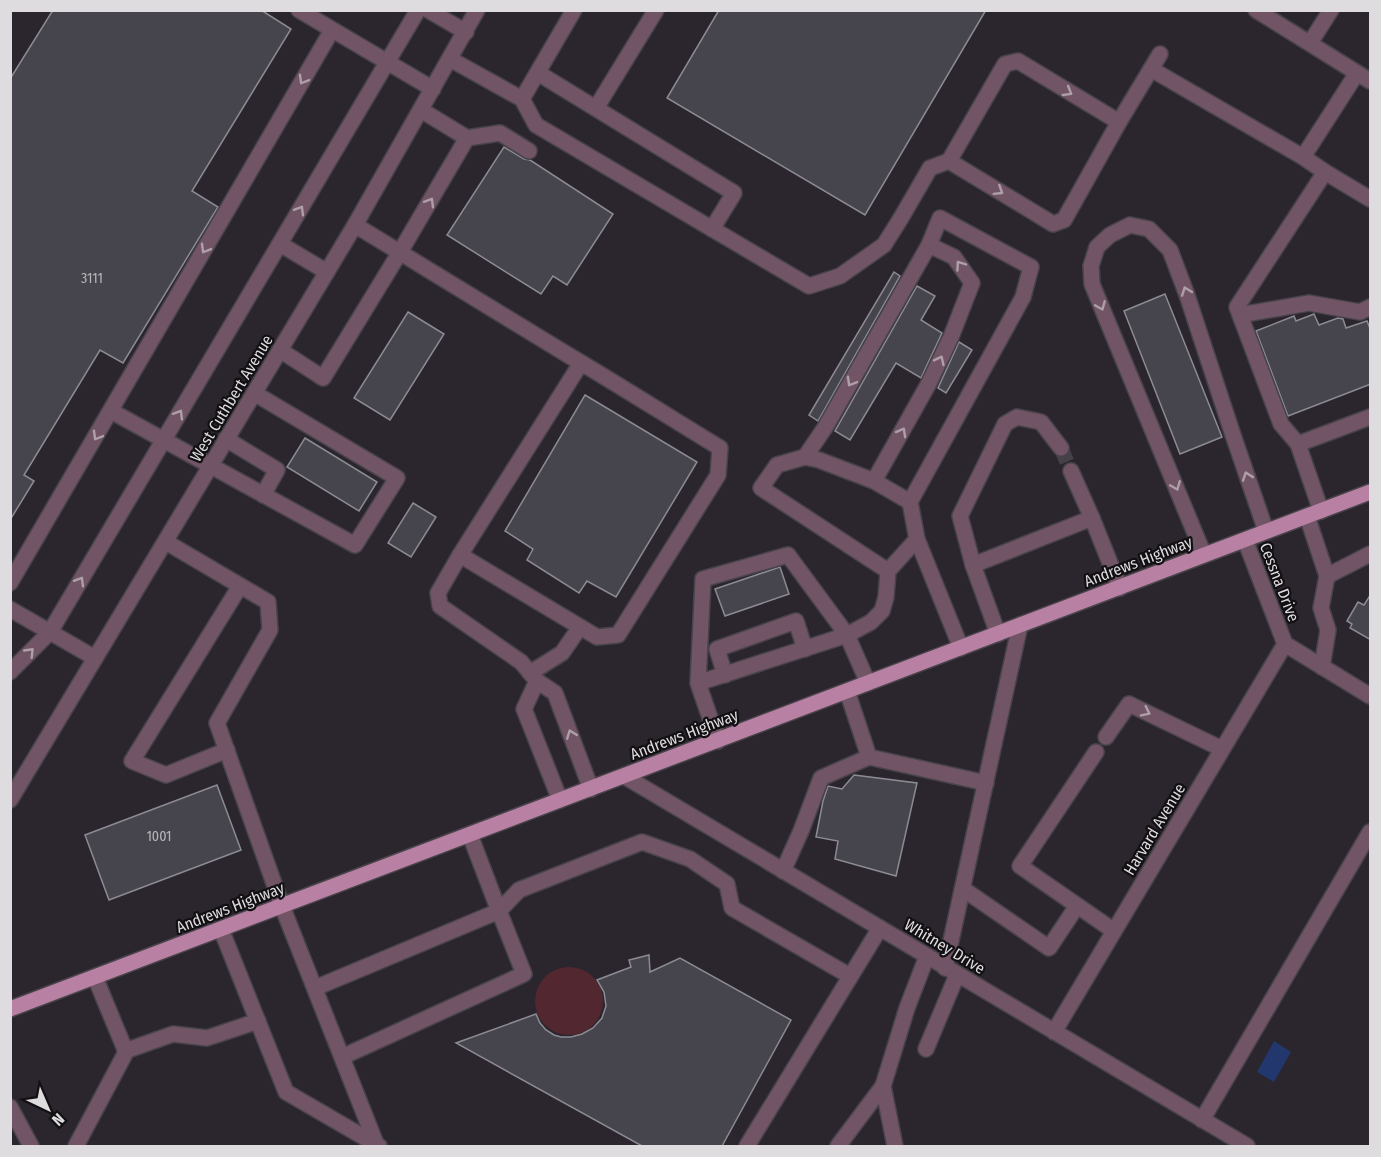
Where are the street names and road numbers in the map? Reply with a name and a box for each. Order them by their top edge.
street label: West Cuthbert Avenue [186,331,277,465]
street label: Andrews Highway [1081,532,1196,591]
street label: Cessna Drive [1256,540,1303,624]
street label: Andrews Highway [627,705,742,764]
street label: Harvard Avenue [1120,780,1189,878]
street label: Andrews Highway [173,878,288,937]
street label: Whitney Drive [901,915,989,978]

